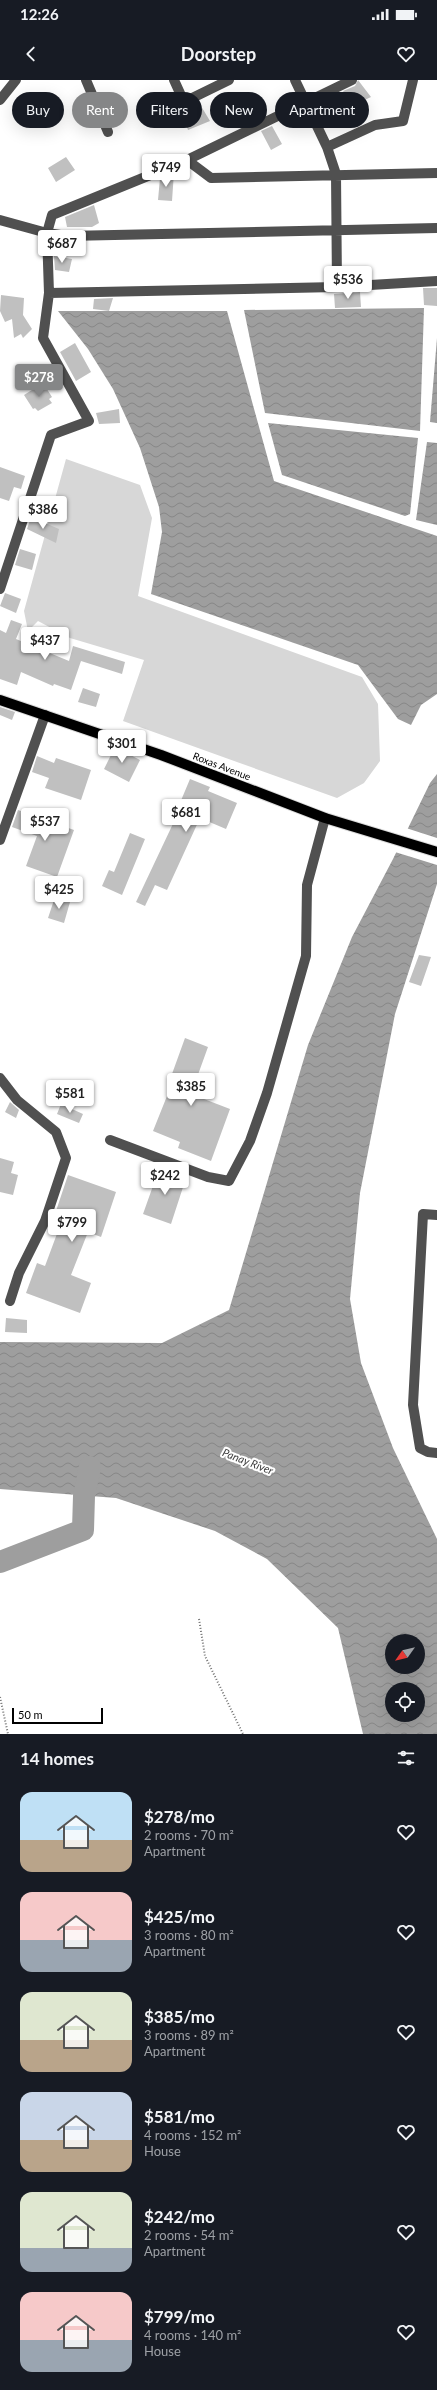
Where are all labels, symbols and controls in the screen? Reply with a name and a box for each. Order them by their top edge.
text: 12:26 [20,5,59,23]
icon: back [20,43,42,65]
text: Doorstep [181,43,256,65]
icon: heart [395,43,417,65]
chip: Buy [12,92,64,128]
chip: Rent [72,92,128,128]
chip: Filters [136,92,202,128]
chip: New [210,92,267,128]
chip: Apartment [275,92,369,128]
pin: $749 [142,154,190,188]
text: $749 [151,159,181,175]
pin: $687 [38,230,86,264]
text: $687 [47,235,77,251]
pin: $536 [324,266,372,300]
text: $536 [333,271,363,287]
pin: $278 [15,364,63,398]
text: $278 [24,369,54,385]
pin: $386 [19,496,67,530]
text: $386 [28,501,58,517]
pin: $437 [21,627,69,661]
text: $437 [30,632,60,648]
pin: $301 [98,730,146,764]
text: $301 [107,735,137,751]
street label: Roxas Avenue [191,749,253,783]
pin: $681 [162,799,210,833]
text: $681 [171,804,201,820]
pin: $537 [21,808,69,842]
text: $537 [30,813,60,829]
pin: $425 [35,876,83,910]
text: $425 [44,881,74,897]
pin: $385 [167,1073,215,1107]
text: $385 [176,1078,206,1094]
pin: $581 [46,1080,94,1114]
text: $581 [55,1085,85,1101]
pin: $242 [141,1162,189,1196]
text: $242 [150,1167,180,1183]
pin: $799 [48,1209,96,1243]
text: $799 [57,1214,87,1230]
water label: Panay River [221,1445,276,1477]
north arrow [385,1634,425,1674]
map controls [385,1634,425,1722]
button: locate [385,1682,425,1722]
scale bar [12,1706,103,1725]
text: 50 m [18,1708,43,1721]
icon: filters [395,1747,417,1769]
text: 14 homes [20,1748,94,1769]
text: $278/mo [144,1806,215,1827]
icon: home [52,1808,100,1856]
icon: heart [395,1821,417,1843]
text: 2 rooms · 70 m² [144,1827,234,1843]
text: Apartment [144,1843,205,1859]
text: $425/mo [144,1906,215,1927]
icon: home [52,1908,100,1956]
icon: heart [395,1921,417,1943]
text: 3 rooms · 80 m² [144,1927,234,1943]
text: Apartment [144,1943,205,1959]
text: $385/mo [144,2006,215,2027]
icon: home [52,2008,100,2056]
icon: heart [395,2021,417,2043]
text: 3 rooms · 89 m² [144,2027,234,2043]
text: Apartment [144,2043,205,2059]
text: $581/mo [144,2106,215,2127]
icon: home [52,2108,100,2156]
icon: heart [395,2121,417,2143]
text: 4 rooms · 152 m² [144,2127,241,2143]
text: House [144,2143,181,2159]
text: $242/mo [144,2206,215,2227]
icon: home [52,2208,100,2256]
icon: heart [395,2221,417,2243]
text: 2 rooms · 54 m² [144,2227,234,2243]
text: Apartment [144,2243,205,2259]
text: $799/mo [144,2306,215,2327]
icon: home [52,2308,100,2356]
icon: heart [395,2321,417,2343]
text: 4 rooms · 140 m² [144,2327,241,2343]
text: House [144,2343,181,2359]

